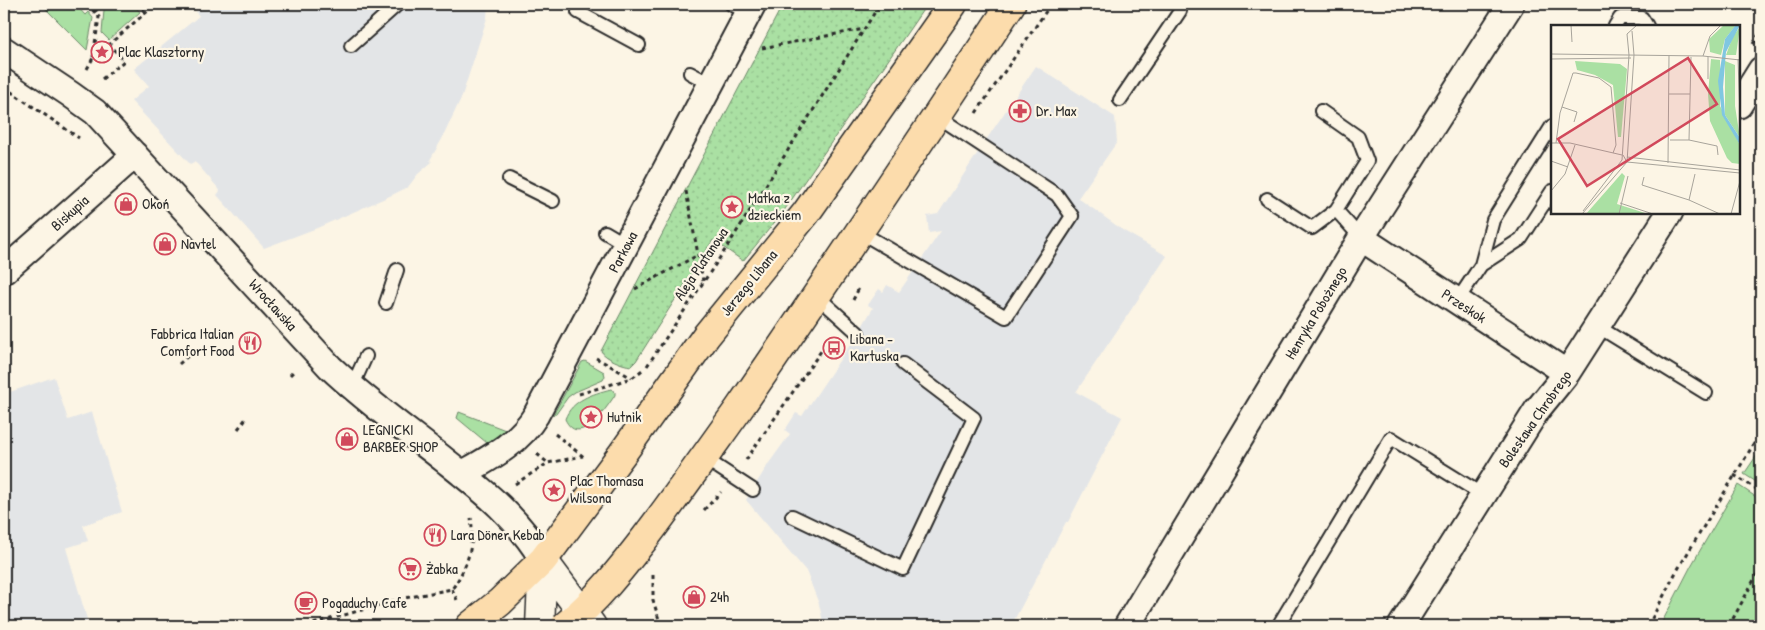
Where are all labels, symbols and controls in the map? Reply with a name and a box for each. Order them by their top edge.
inset map [1551,25,1740,214]
place icon: Plac Klasztorny [90,40,114,64]
place label: Plac Klasztorny [118,41,204,62]
pharmacy icon: Dr. Max [1008,99,1032,123]
place label: Dr. Max [1036,100,1077,121]
place label: Matka z dzieckiem [748,187,801,225]
street label: Biskupia [46,190,93,235]
shop icon: Okoń [114,192,138,216]
place label: Okoń [142,193,170,214]
place icon: Matka z dzieckiem [720,195,744,219]
street label: Aleja Platanowa [668,223,733,304]
street label: Parkowa [603,227,642,276]
shop icon: Navtel [153,232,177,256]
place label: Navtel [181,233,216,254]
street label: Jerzego Libana [715,245,782,320]
street label: Henryka Pobożnego [1280,262,1352,363]
street label: Wrocławska [244,274,302,335]
street label: Przeskok [1438,283,1491,328]
place label: Fabbrica Italian Comfort Food [150,323,234,361]
place label: Libana - Kartuska [850,328,899,366]
restaurant icon: Fabbrica Italian Comfort Food [238,331,262,355]
bus stop icon: Libana - Kartuska [822,336,846,360]
street label: Bolesława Chrobrego [1493,366,1576,472]
place icon: Hutnik [579,405,603,429]
place label: Hutnik [607,406,642,427]
place label: LEGNICKI BARBER SHOP [363,419,439,457]
shop icon: LEGNICKI BARBER SHOP [335,427,359,451]
place label: Plac Thomasa Wilsona [570,470,644,508]
place icon: Plac Thomasa Wilsona [542,478,566,502]
restaurant icon: Lara Döner Kebab [423,523,447,547]
place label: Lara Döner Kebab [451,524,545,545]
supermarket icon: Żabka [398,557,422,581]
place label: Żabka [426,558,458,579]
shop icon: 24h [682,585,706,609]
place label: 24h [710,586,729,607]
cafe icon: Pogaduchy Cafe [294,591,318,615]
place label: Pogaduchy Cafe [322,592,407,613]

